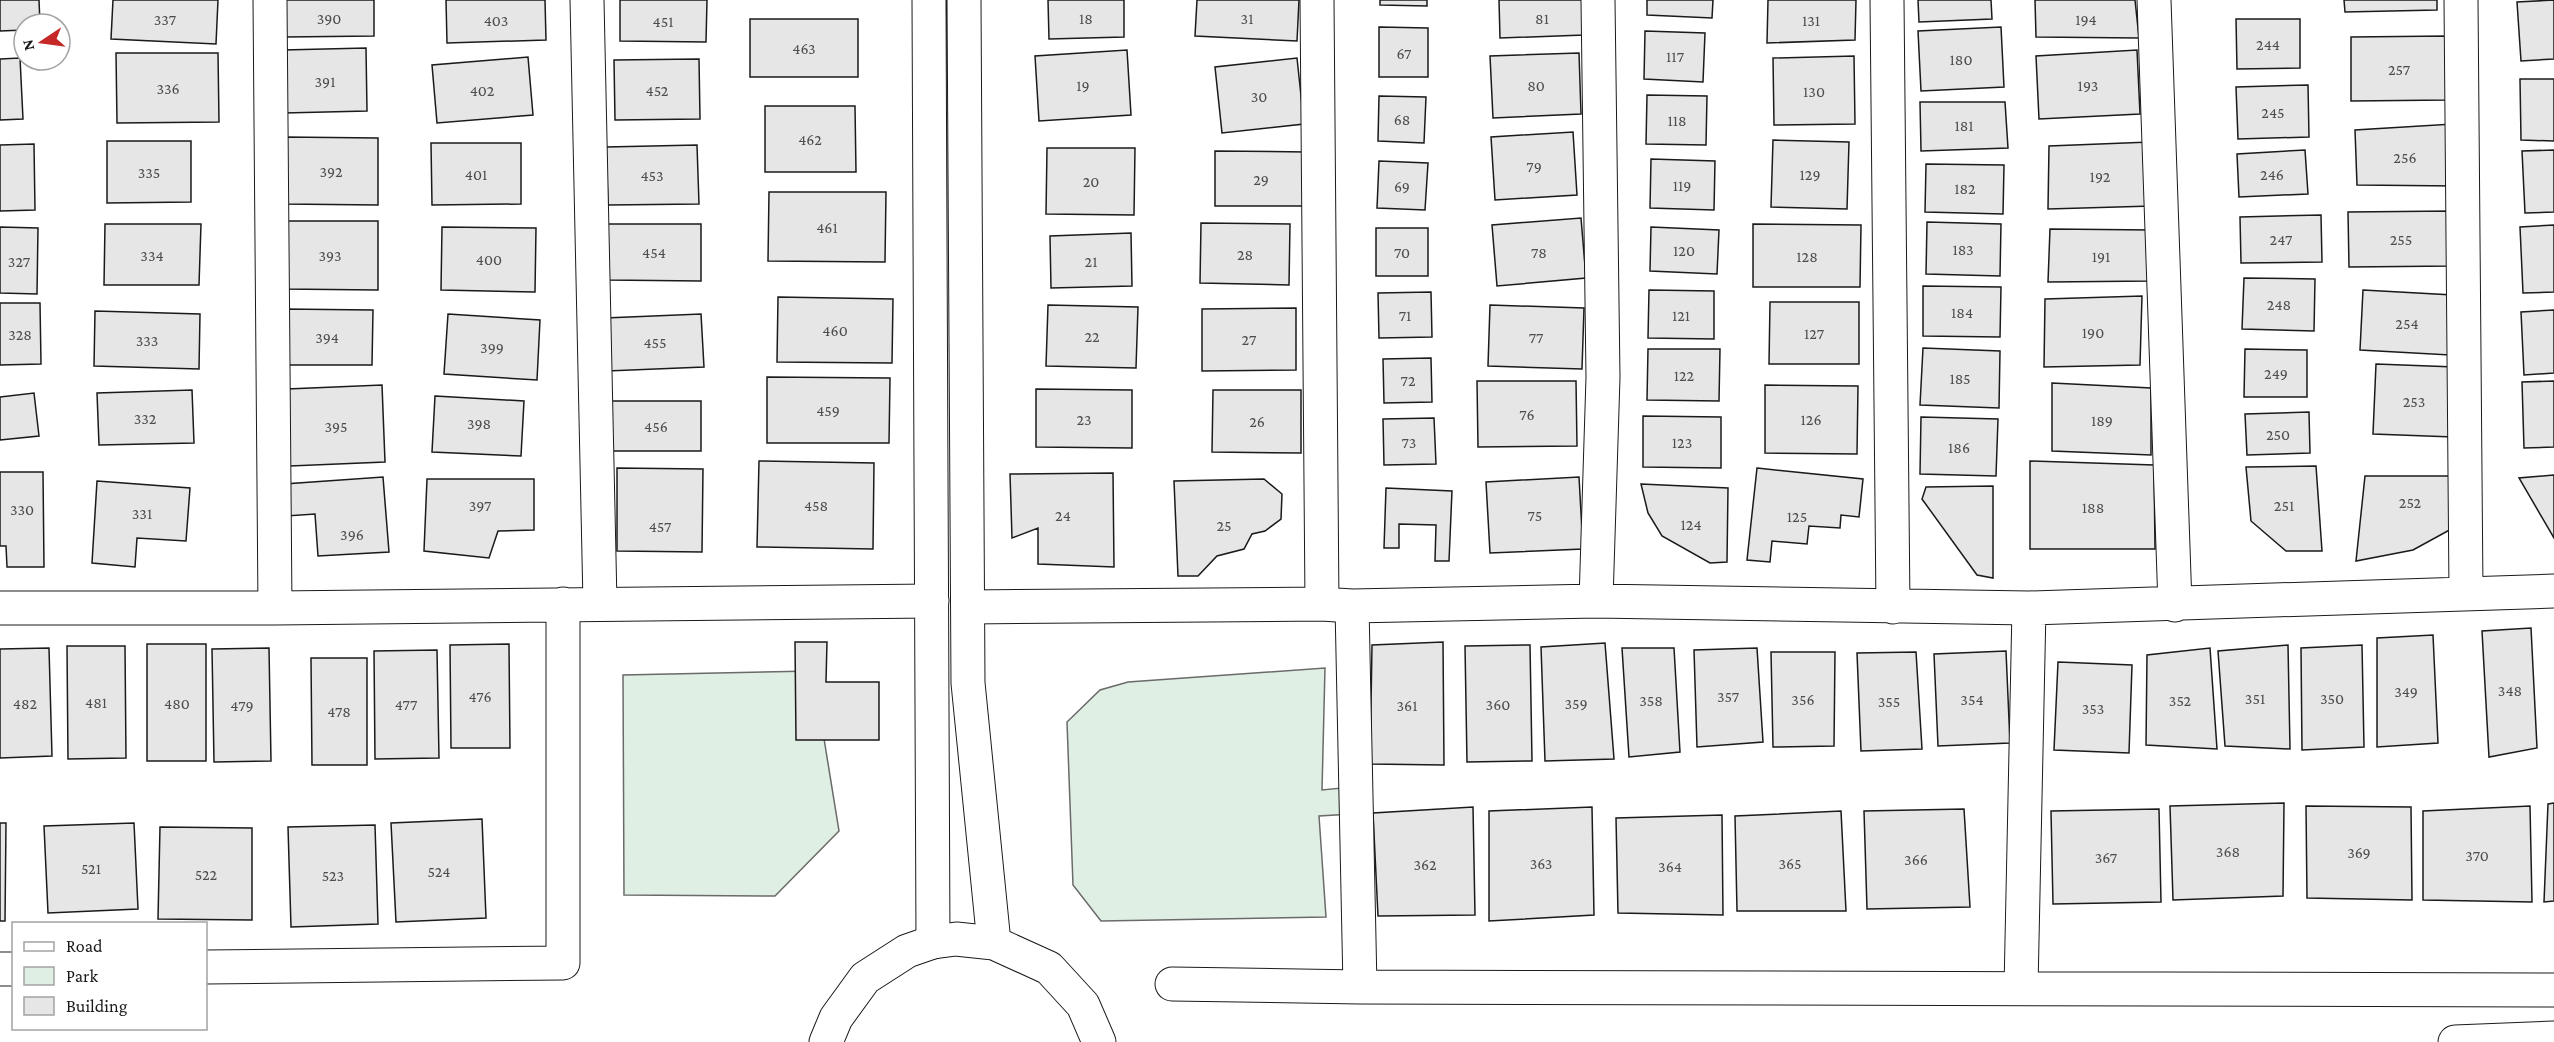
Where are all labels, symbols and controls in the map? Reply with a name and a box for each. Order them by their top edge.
house number: 390 [317,10,341,27]
house number: 18 [1079,10,1093,27]
house number: 31 [1241,10,1253,27]
house number: 81 [1535,10,1549,27]
house number: 337 [154,11,177,28]
house number: 194 [2075,11,2097,28]
north arrow [12,12,72,72]
house number: 403 [484,12,508,29]
house number: 131 [1802,12,1820,29]
house number: 451 [653,13,673,30]
house number: 244 [2256,36,2280,53]
text: N [18,38,37,52]
house number: 463 [792,40,816,57]
house number: 67 [1397,45,1412,62]
house number: 117 [1666,48,1685,65]
house number: 180 [1950,51,1972,68]
house number: 257 [2388,61,2411,78]
house number: 391 [315,73,335,90]
house number: 19 [1076,77,1090,94]
house number: 80 [1527,77,1545,94]
house number: 193 [2078,77,2098,94]
house number: 336 [156,80,180,97]
house number: 402 [470,82,495,99]
house number: 452 [646,82,669,99]
house number: 130 [1803,83,1825,100]
house number: 30 [1251,88,1267,105]
house number: 245 [2261,104,2285,121]
house number: 68 [1394,111,1410,128]
house number: 118 [1667,112,1687,129]
house number: 181 [1954,117,1974,134]
house number: 462 [798,131,822,148]
house number: 256 [2393,149,2417,166]
house number: 79 [1526,158,1542,175]
house number: 392 [319,163,343,180]
house number: 335 [138,164,160,181]
house number: 401 [465,166,487,183]
house number: 129 [1799,166,1821,183]
house number: 246 [2260,166,2284,183]
house number: 453 [641,167,664,184]
house number: 192 [2090,168,2111,185]
house number: 29 [1253,171,1269,188]
house number: 20 [1083,173,1099,190]
house number: 119 [1673,177,1691,194]
house number: 69 [1394,178,1410,195]
house number: 182 [1954,180,1976,197]
house number: 461 [816,219,838,236]
house number: 247 [2270,231,2293,248]
house number: 255 [2390,231,2412,248]
house number: 183 [1952,241,1974,258]
house number: 120 [1673,242,1695,259]
house number: 454 [642,244,666,261]
house number: 70 [1394,244,1410,261]
house number: 78 [1531,244,1547,261]
house number: 28 [1237,246,1253,263]
house number: 334 [140,247,164,264]
house number: 393 [319,247,342,264]
house number: 128 [1796,248,1818,265]
house number: 191 [2092,248,2110,265]
house number: 400 [476,251,502,268]
house number: 327 [8,253,31,270]
house number: 21 [1085,253,1097,270]
house number: 248 [2267,296,2291,313]
house number: 184 [1951,304,1973,321]
house number: 71 [1399,307,1411,324]
house number: 121 [1672,307,1690,324]
house number: 254 [2395,315,2419,332]
house number: 460 [822,322,848,339]
house number: 190 [2082,324,2104,341]
house number: 127 [1804,325,1825,342]
house number: 328 [8,326,32,343]
house number: 22 [1084,328,1100,345]
house number: 394 [315,329,339,346]
house number: 77 [1529,329,1544,346]
house number: 27 [1242,331,1257,348]
house number: 333 [136,332,158,349]
house number: 455 [643,334,667,351]
house number: 399 [480,339,504,356]
house number: 249 [2264,365,2288,382]
house number: 122 [1674,367,1695,384]
house number: 185 [1949,370,1971,387]
house number: 72 [1401,372,1416,389]
house number: 253 [2403,393,2425,410]
house number: 459 [816,402,840,419]
house number: 76 [1519,406,1535,423]
house number: 332 [134,410,157,427]
house number: 23 [1076,411,1092,428]
house number: 126 [1800,411,1822,428]
house number: 189 [2091,412,2113,429]
house number: 26 [1249,413,1265,430]
house number: 398 [467,415,491,432]
house number: 395 [324,418,348,435]
house number: 456 [644,418,668,435]
house number: 250 [2266,426,2290,443]
house number: 73 [1402,434,1416,451]
house number: 123 [1672,434,1692,451]
house number: 186 [1948,439,1970,456]
house number: 252 [2399,494,2422,511]
house number: 397 [469,497,492,514]
house number: 458 [804,497,828,514]
house number: 251 [2274,497,2294,514]
house number: 188 [2082,499,2104,516]
house number: 330 [10,501,34,518]
house number: 331 [132,505,152,522]
house number: 24 [1055,507,1071,524]
house number: 75 [1528,507,1542,524]
house number: 125 [1787,508,1807,525]
house number: 124 [1680,516,1702,533]
house number: 25 [1216,517,1232,534]
house number: 457 [649,518,672,535]
house number: 396 [340,526,364,543]
house number: 348 [2498,682,2522,699]
house number: 349 [2394,683,2418,700]
house number: 476 [468,688,492,705]
house number: 357 [1717,688,1740,705]
house number: 351 [2245,690,2265,707]
house number: 350 [2320,690,2344,707]
house number: 356 [1791,691,1815,708]
house number: 354 [1960,691,1984,708]
house number: 358 [1639,692,1663,709]
house number: 352 [2169,692,2192,709]
house number: 355 [1878,693,1900,710]
house number: 481 [85,694,107,711]
house number: 482 [13,695,38,712]
house number: 480 [164,695,190,712]
house number: 359 [1564,695,1588,712]
house number: 477 [395,696,418,713]
house number: 360 [1486,696,1510,713]
house number: 479 [230,697,254,714]
house number: 361 [1396,697,1418,714]
house number: 353 [2082,700,2104,717]
house number: 478 [327,703,351,720]
house number: 368 [2216,843,2240,860]
house number: 369 [2347,844,2371,861]
house number: 370 [2465,847,2489,864]
house number: 367 [2095,849,2118,866]
house number: 366 [1904,851,1928,868]
house number: 363 [1530,855,1552,872]
house number: 365 [1778,855,1802,872]
house number: 362 [1413,856,1437,873]
house number: 364 [1658,858,1682,875]
house number: 521 [81,860,101,877]
house number: 524 [428,863,450,880]
house number: 522 [195,866,218,883]
house number: 523 [322,867,344,884]
legend [12,922,207,1030]
text: Road [66,936,103,956]
text: Park [66,966,98,986]
text: Building [66,996,128,1016]

